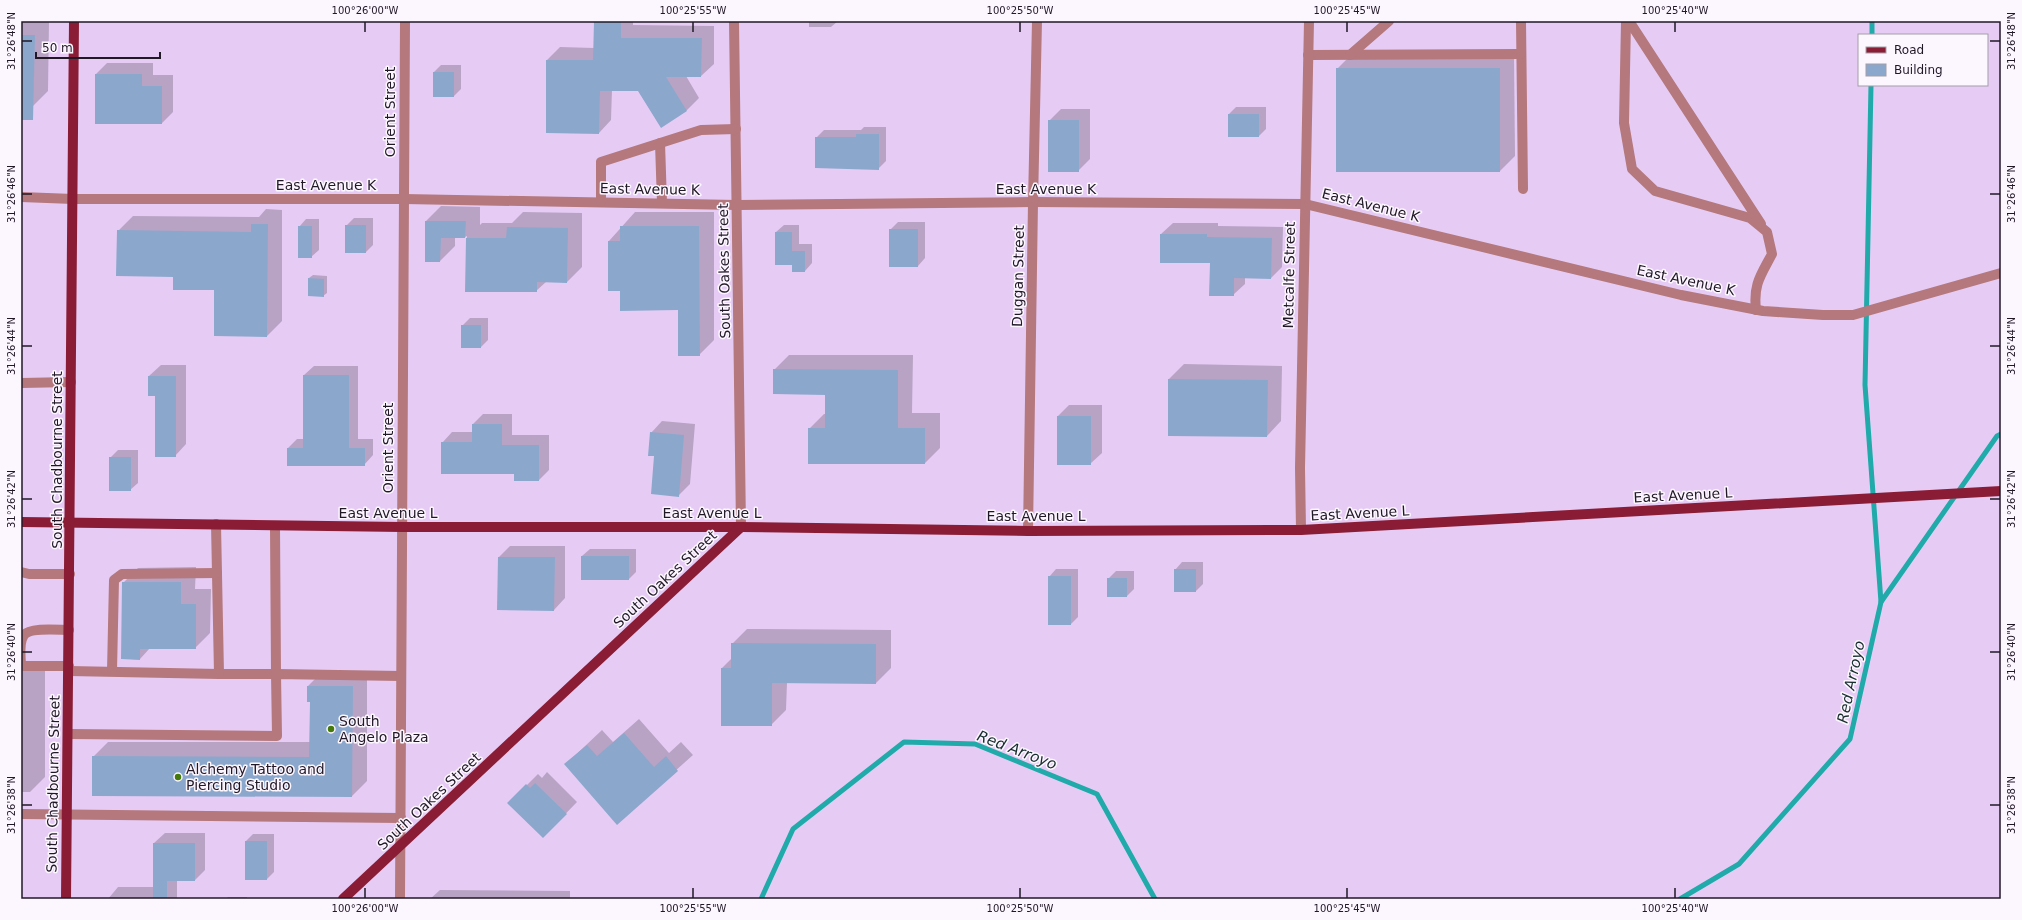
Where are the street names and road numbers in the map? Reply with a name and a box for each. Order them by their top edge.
street label: Orient Street [382,66,398,157]
street label: East Avenue K [276,177,377,193]
street label: East Avenue K [600,180,701,198]
street label: East Avenue K [996,181,1097,197]
street label: East Avenue K [1320,185,1422,225]
street label: South Oakes Street [715,203,733,339]
street label: Metcalfe Street [1280,221,1298,329]
street label: Duggan Street [1009,224,1027,327]
street label: East Avenue K [1635,262,1738,298]
street label: South Chadbourne Street [49,371,65,549]
street label: Orient Street [380,402,396,493]
street label: East Avenue L [1633,484,1733,506]
street label: East Avenue L [1310,502,1410,524]
street label: East Avenue L [339,505,438,521]
street label: East Avenue L [663,505,762,521]
street label: East Avenue L [987,508,1086,524]
street label: South Oakes Street [610,527,720,631]
street label: South Chadbourne Street [43,695,63,873]
street label: South Oakes Street [374,749,484,853]

